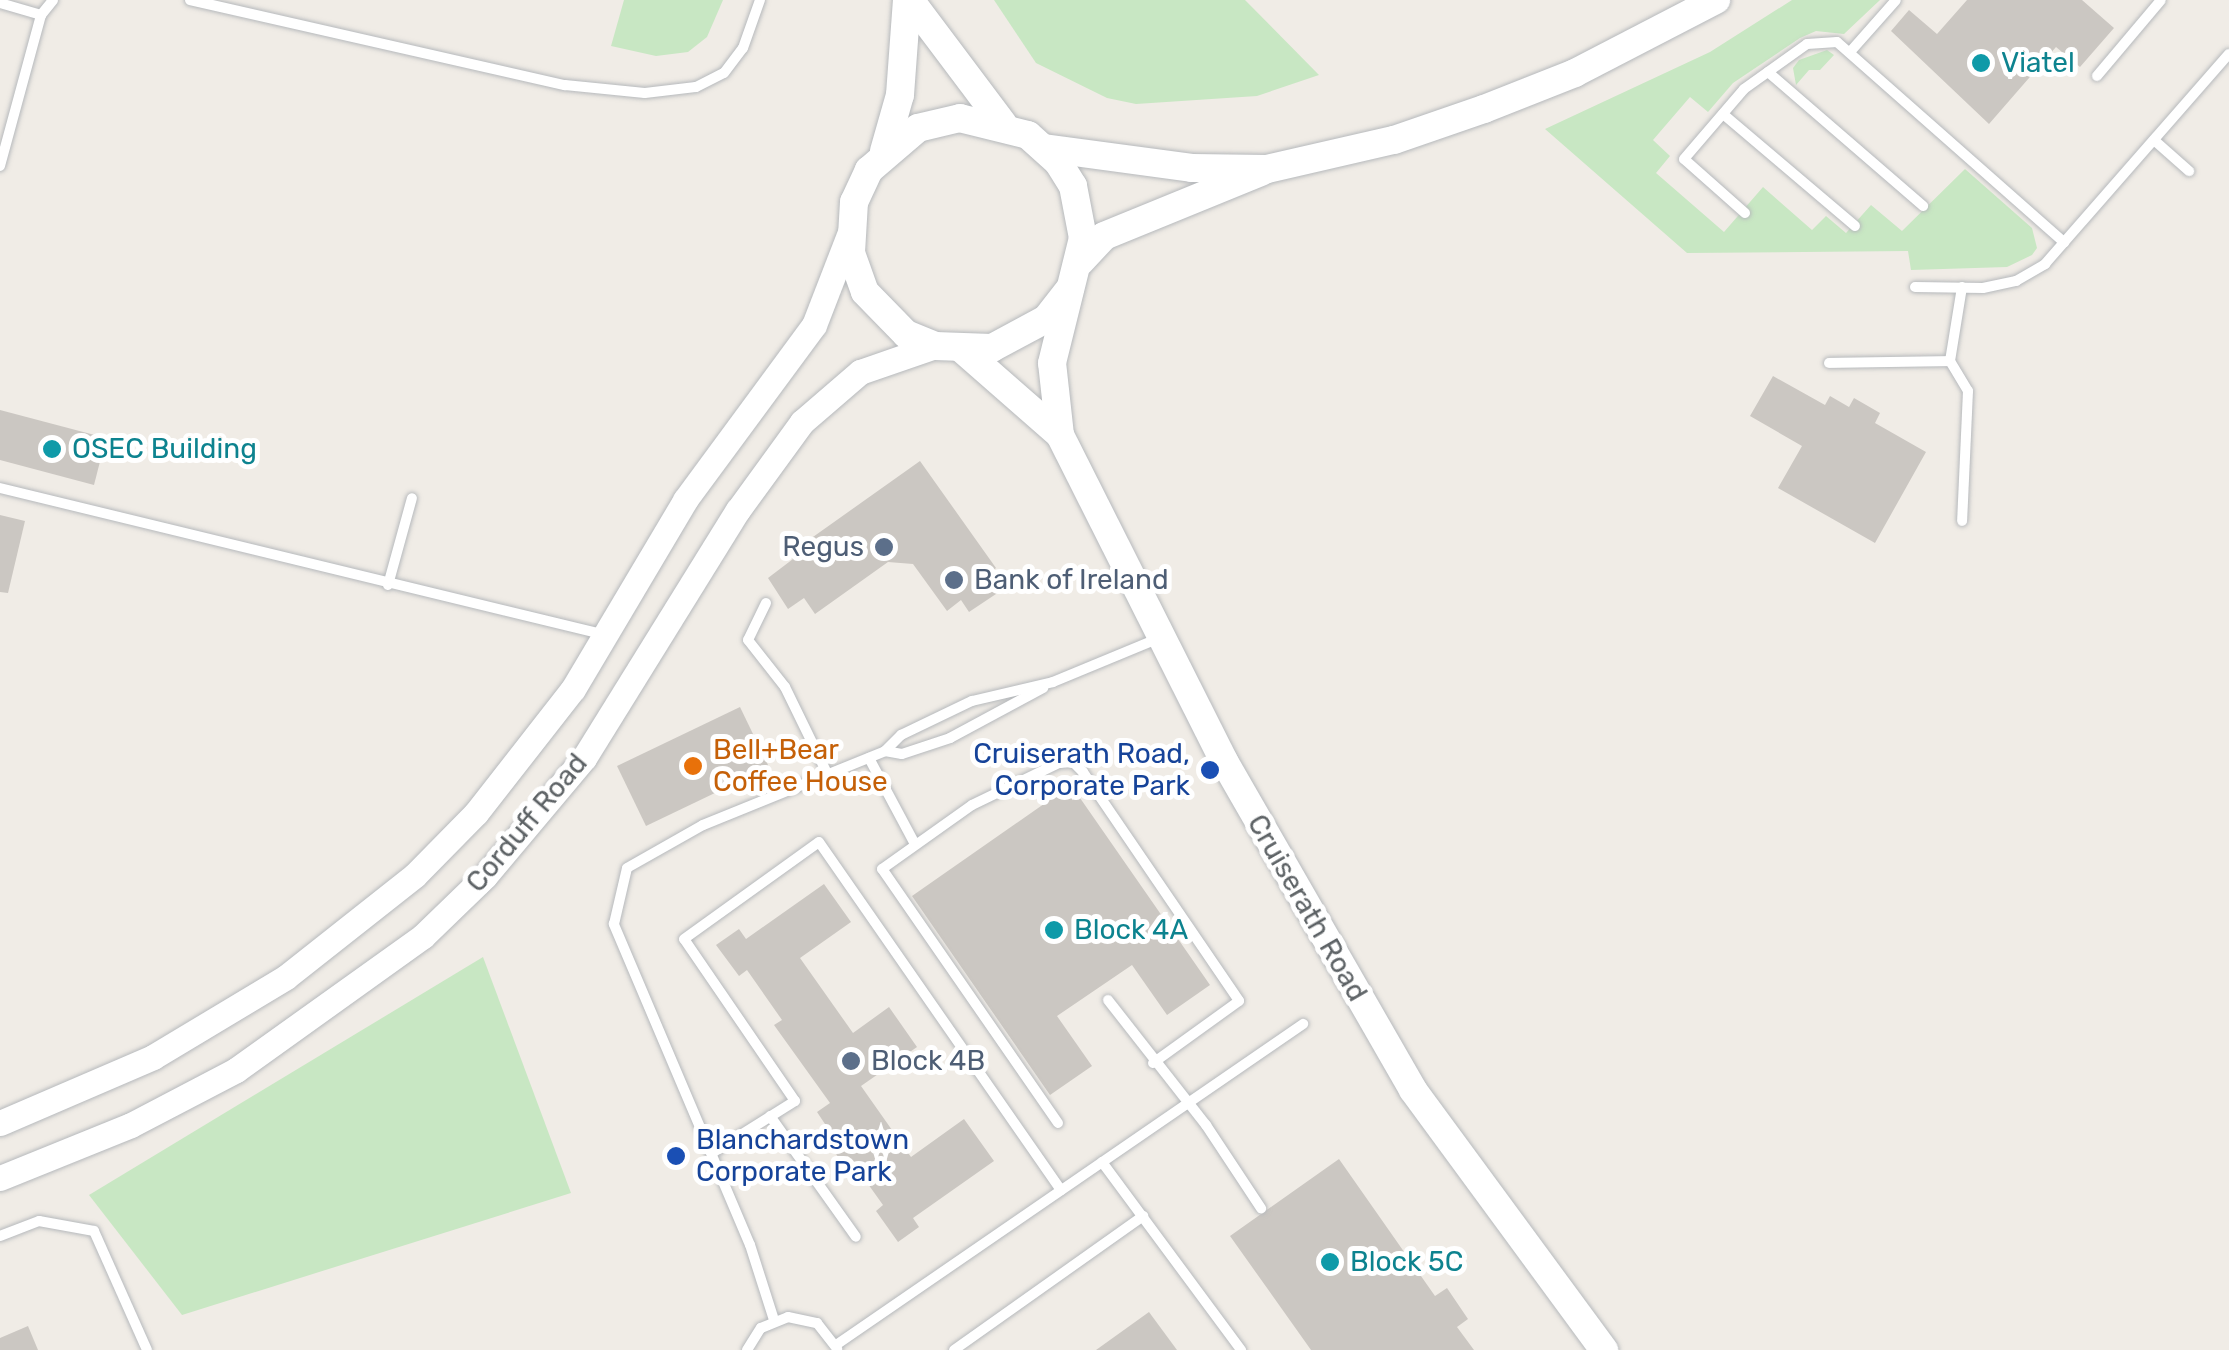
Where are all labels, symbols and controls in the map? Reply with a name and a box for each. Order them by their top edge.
place label: Viatel [2001,46,2075,80]
marker: Viatel [1970,52,1992,74]
place label: OSEC Building [72,432,257,466]
marker: OSEC Building [41,438,63,460]
place label: Regus [782,530,864,564]
marker: Regus [873,536,895,558]
place label: Bank of Ireland [974,563,1170,597]
marker: Bank of Ireland [943,569,965,591]
place label: Bell+Bear Coffee House [713,733,888,799]
place label: Cruiserath Road, Corporate Park [973,737,1190,803]
street label: Corduff Road [459,747,595,899]
marker: Bell+Bear Coffee House [682,755,704,777]
marker: Cruiserath Road, Corporate Park [1199,759,1221,781]
street label: Cruiserath Road [1240,809,1374,1007]
place label: Block 4A [1074,913,1188,947]
marker: Block 4A [1043,919,1065,941]
place label: Block 4B [871,1044,985,1078]
marker: Block 4B [840,1050,862,1072]
place label: Blanchardstown Corporate Park [696,1123,909,1189]
marker: Blanchardstown Corporate Park [665,1145,687,1167]
place label: Block 5C [1350,1245,1464,1279]
marker: Block 5C [1319,1251,1341,1273]

